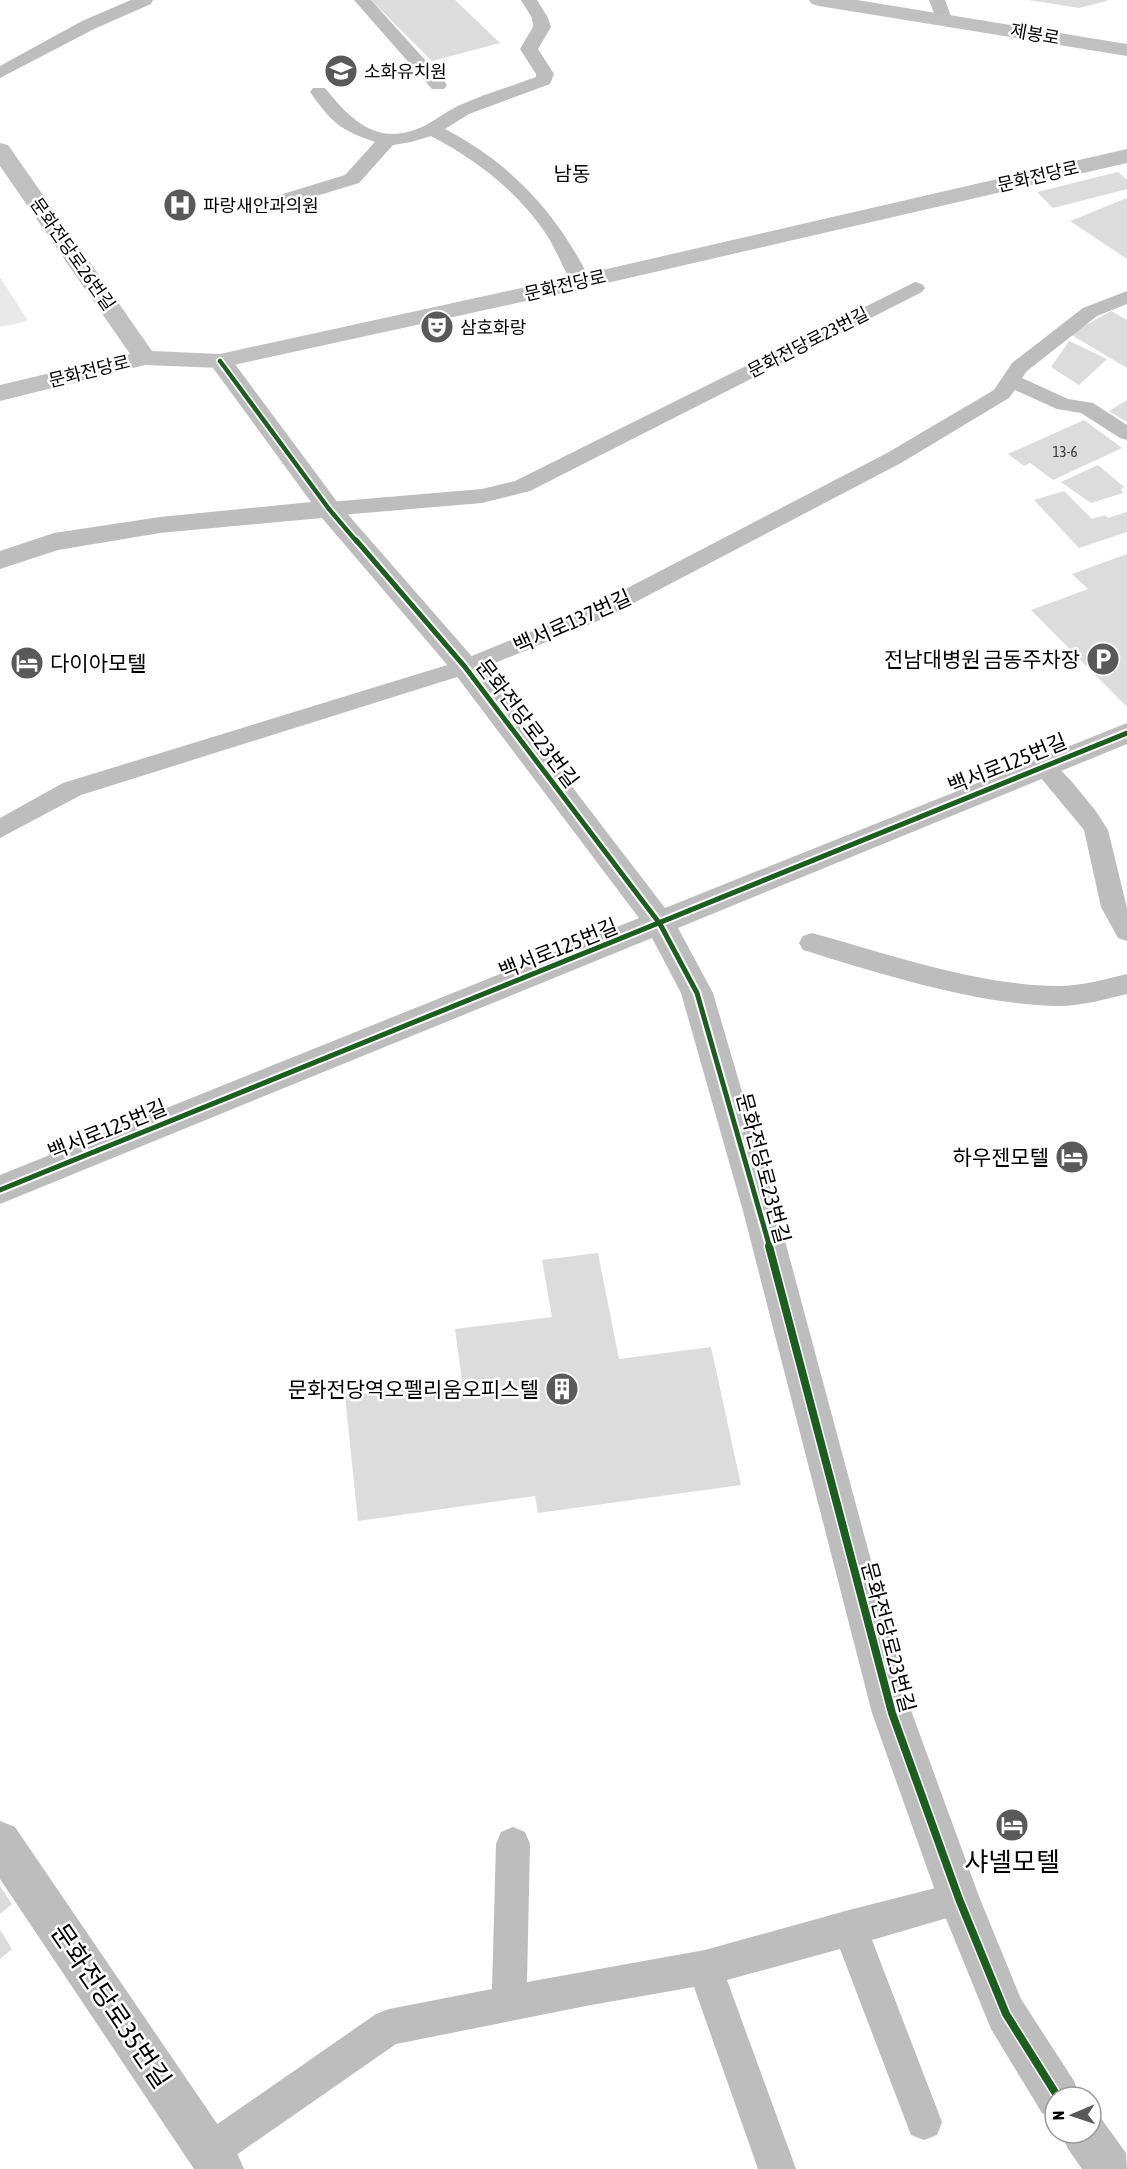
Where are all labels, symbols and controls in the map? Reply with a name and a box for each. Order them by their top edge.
street label: 제봉로 [1009,19,1061,49]
school or university icon: 소화유치원 [323,53,359,89]
place label: 소화유치원 [364,61,447,82]
street label: 문화전당로 [995,156,1081,196]
district label: 남동 [554,162,590,185]
hospital icon: 파랑새안과의원 [162,187,198,223]
street label: 문화전당로26번길 [26,194,120,314]
place label: 파랑새안과의원 [203,195,319,216]
street label: 문화전당로 [522,265,608,305]
street label: 문화전당로23번길 [744,302,872,382]
theatre icon: 삼호화랑 [419,309,455,345]
place label: 삼호화랑 [460,317,526,338]
street label: 문화전당로 [46,351,132,391]
house number: 13-6 [1053,443,1077,460]
street label: 백서로137번길 [509,584,635,658]
parking icon: 전남대병원 금동주차장 [1085,641,1121,677]
hotel icon: 다이아모텔 [9,645,45,681]
place label: 전남대병원 금동주차장 [884,647,1080,671]
place label: 다이아모텔 [50,651,147,675]
street label: 문화전당로23번길 [472,654,584,792]
street label: 백서로125번길 [944,728,1070,798]
street label: 백서로125번길 [495,913,621,983]
street label: 문화전당로23번길 [732,1090,796,1246]
street label: 백서로125번길 [44,1094,170,1164]
hotel icon: 하우젠모텔 [1054,1139,1090,1175]
place label: 하우젠모텔 [952,1145,1049,1169]
building icon: 문화전당역오펠리움오피스텔 [544,1371,580,1407]
place label: 문화전당역오펠리움오피스텔 [288,1377,539,1401]
street label: 문화전당로23번길 [857,1559,921,1715]
hotel icon: 샤넬모텔 [994,1807,1030,1843]
place label: 샤넬모텔 [964,1847,1060,1877]
street label: 문화전당로35번길 [45,1918,177,2094]
north arrow [1043,2085,1103,2145]
text: N [1049,2110,1067,2121]

